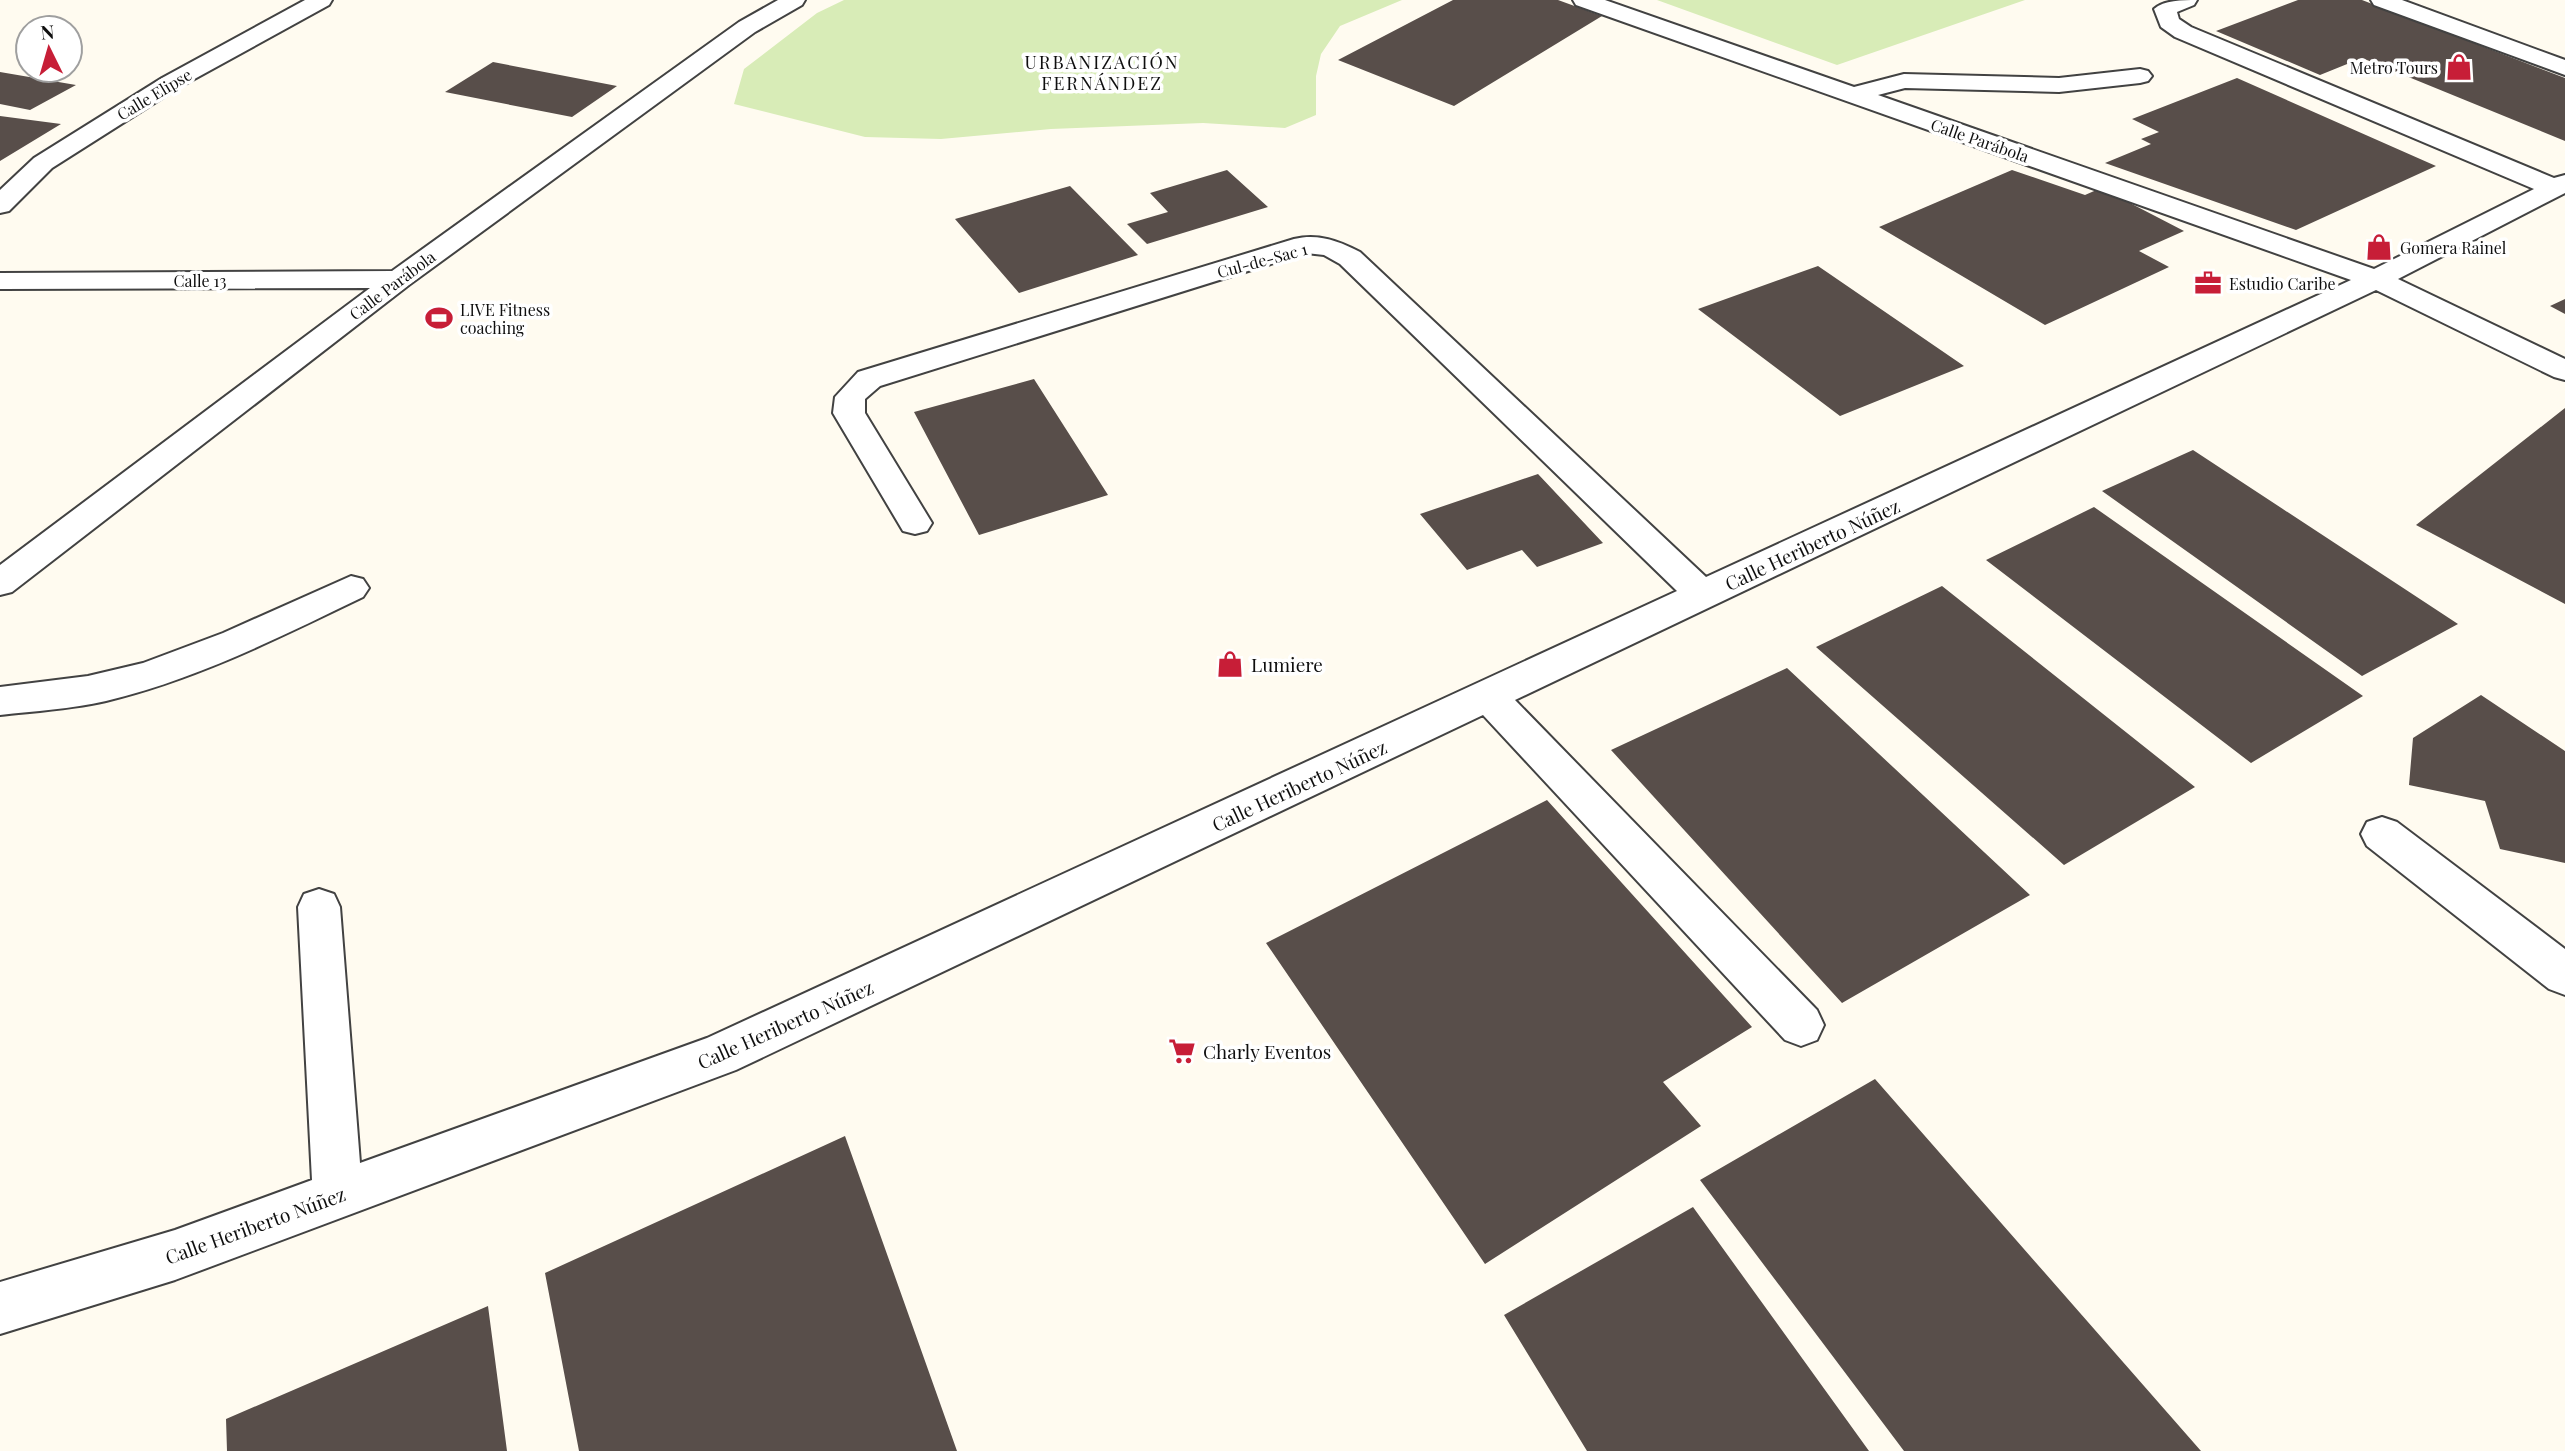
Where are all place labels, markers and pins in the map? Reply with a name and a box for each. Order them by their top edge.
shop icon: Metro Tours [2444,52,2474,82]
place label: Metro Tours [2350,57,2438,78]
shop icon: Gomera Rainel [2364,232,2394,262]
place label: Gomera Rainel [2400,237,2507,258]
office icon: Estudio Caribe [2193,268,2223,298]
place label: Estudio Caribe [2229,273,2335,294]
place label: LIVE Fitness coaching [460,299,550,338]
sports icon: LIVE Fitness coaching [424,303,454,333]
shop icon: Lumiere [1215,649,1245,679]
place label: Lumiere [1251,651,1323,677]
supermarket icon: Charly Eventos [1167,1036,1197,1066]
place label: Charly Eventos [1203,1038,1331,1064]

